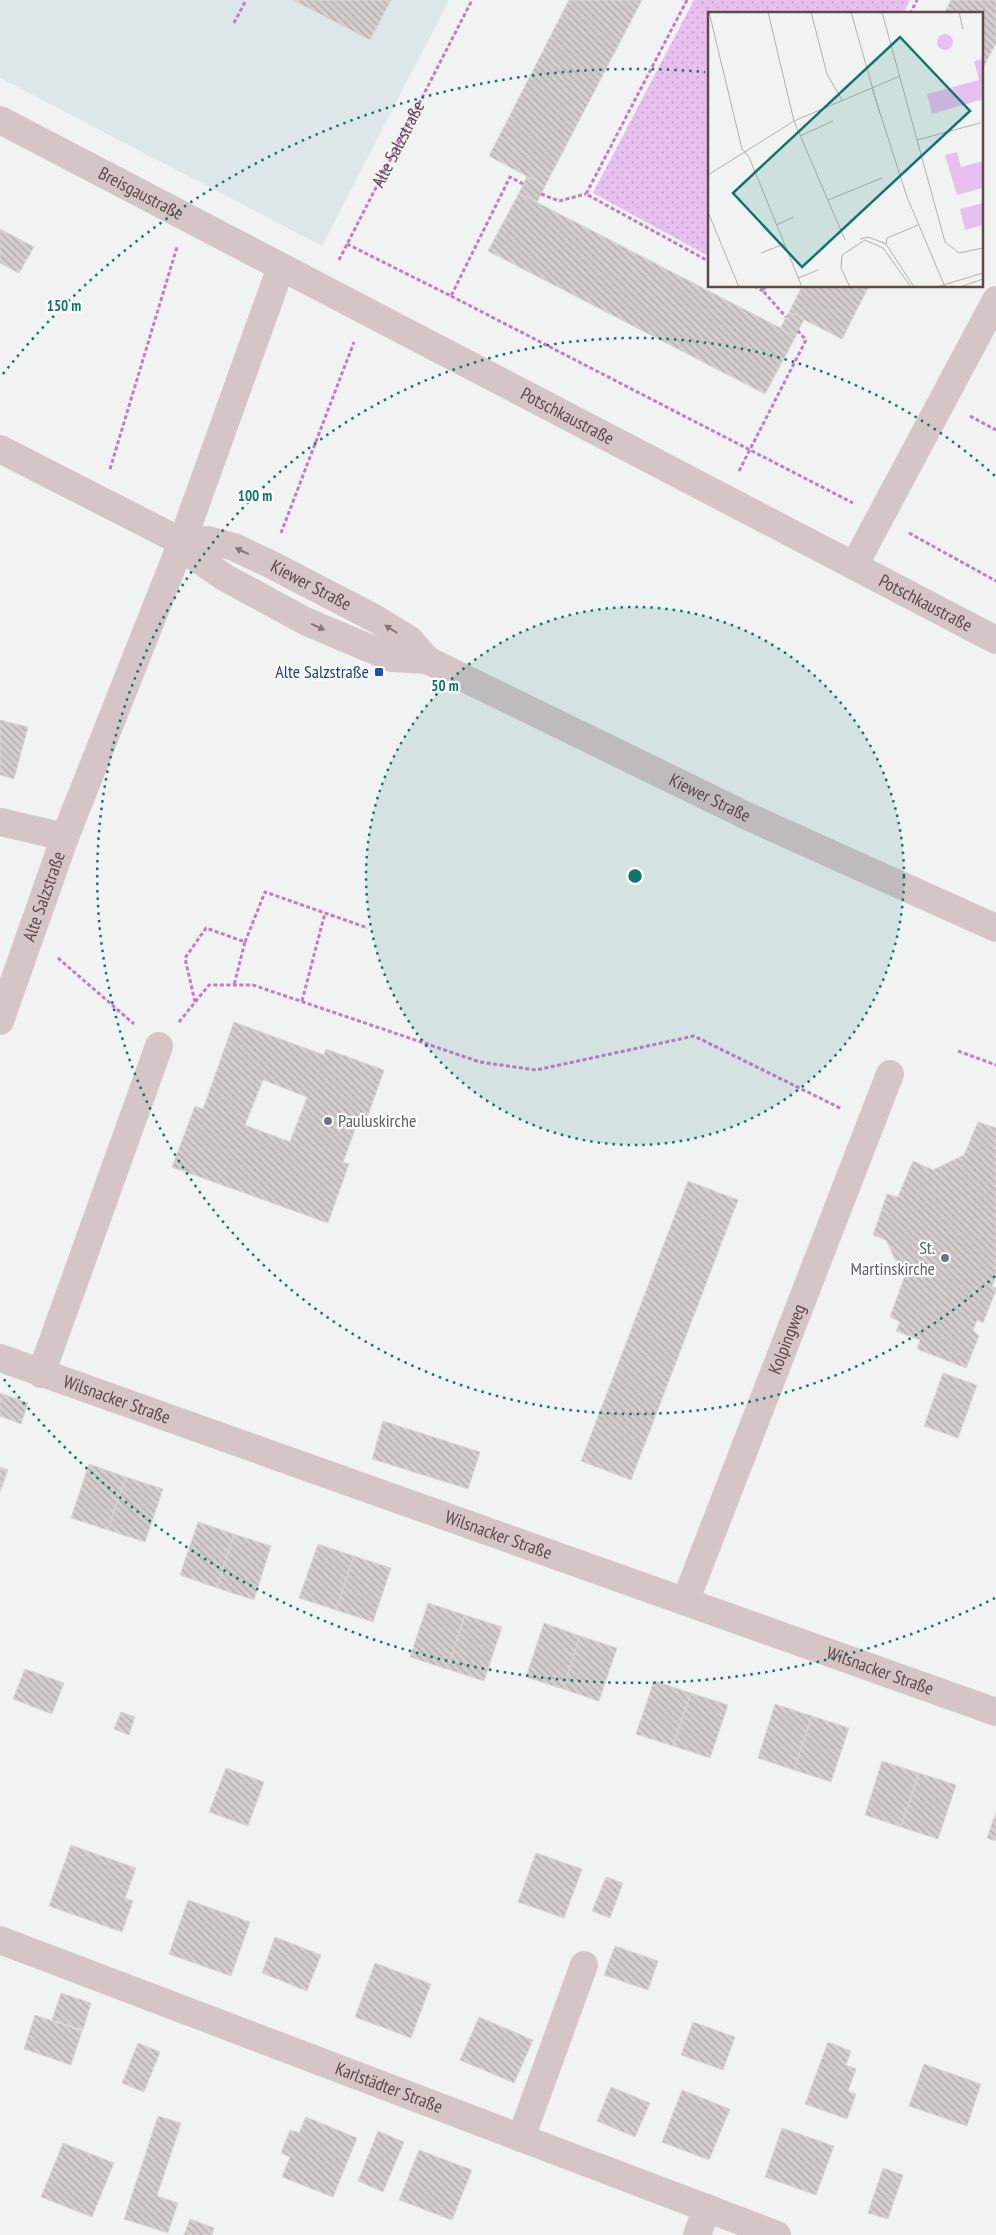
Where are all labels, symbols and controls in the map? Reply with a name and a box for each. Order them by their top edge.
inset map [708,12,984,288]
street label: Alte Salzstraße [366,97,429,191]
street label: Breisgaustraße [95,161,188,225]
text: 150 m [47,296,81,315]
street label: Potschkaustraße [517,382,618,450]
text: 100 m [238,486,272,505]
one-way arrow [235,547,249,555]
street label: Kiewer Straße [267,554,355,615]
street label: Potschkaustraße [875,569,976,637]
one-way arrow [311,623,325,631]
one-way arrow [384,624,397,633]
place label: Alte Salzstraße [275,660,369,683]
marker: Alte Salzstraße [373,666,385,678]
text: 50 m [431,676,459,695]
street label: Kiewer Straße [666,768,755,827]
street label: Alte Salzstraße [17,848,70,944]
centre of rings [626,867,644,885]
place label: Pauluskirche [338,1109,416,1132]
marker: Pauluskirche [322,1115,334,1127]
place label: St. Martinskirche [851,1236,935,1280]
marker: St. Martinskirche [939,1252,951,1264]
street label: Kolpingweg [763,1301,811,1377]
street label: Wilsnacker Straße [60,1369,174,1429]
street label: Wilsnacker Straße [442,1505,555,1564]
street label: Wilsnacker Straße [824,1641,937,1700]
street label: Karlstädter Straße [332,2056,446,2118]

